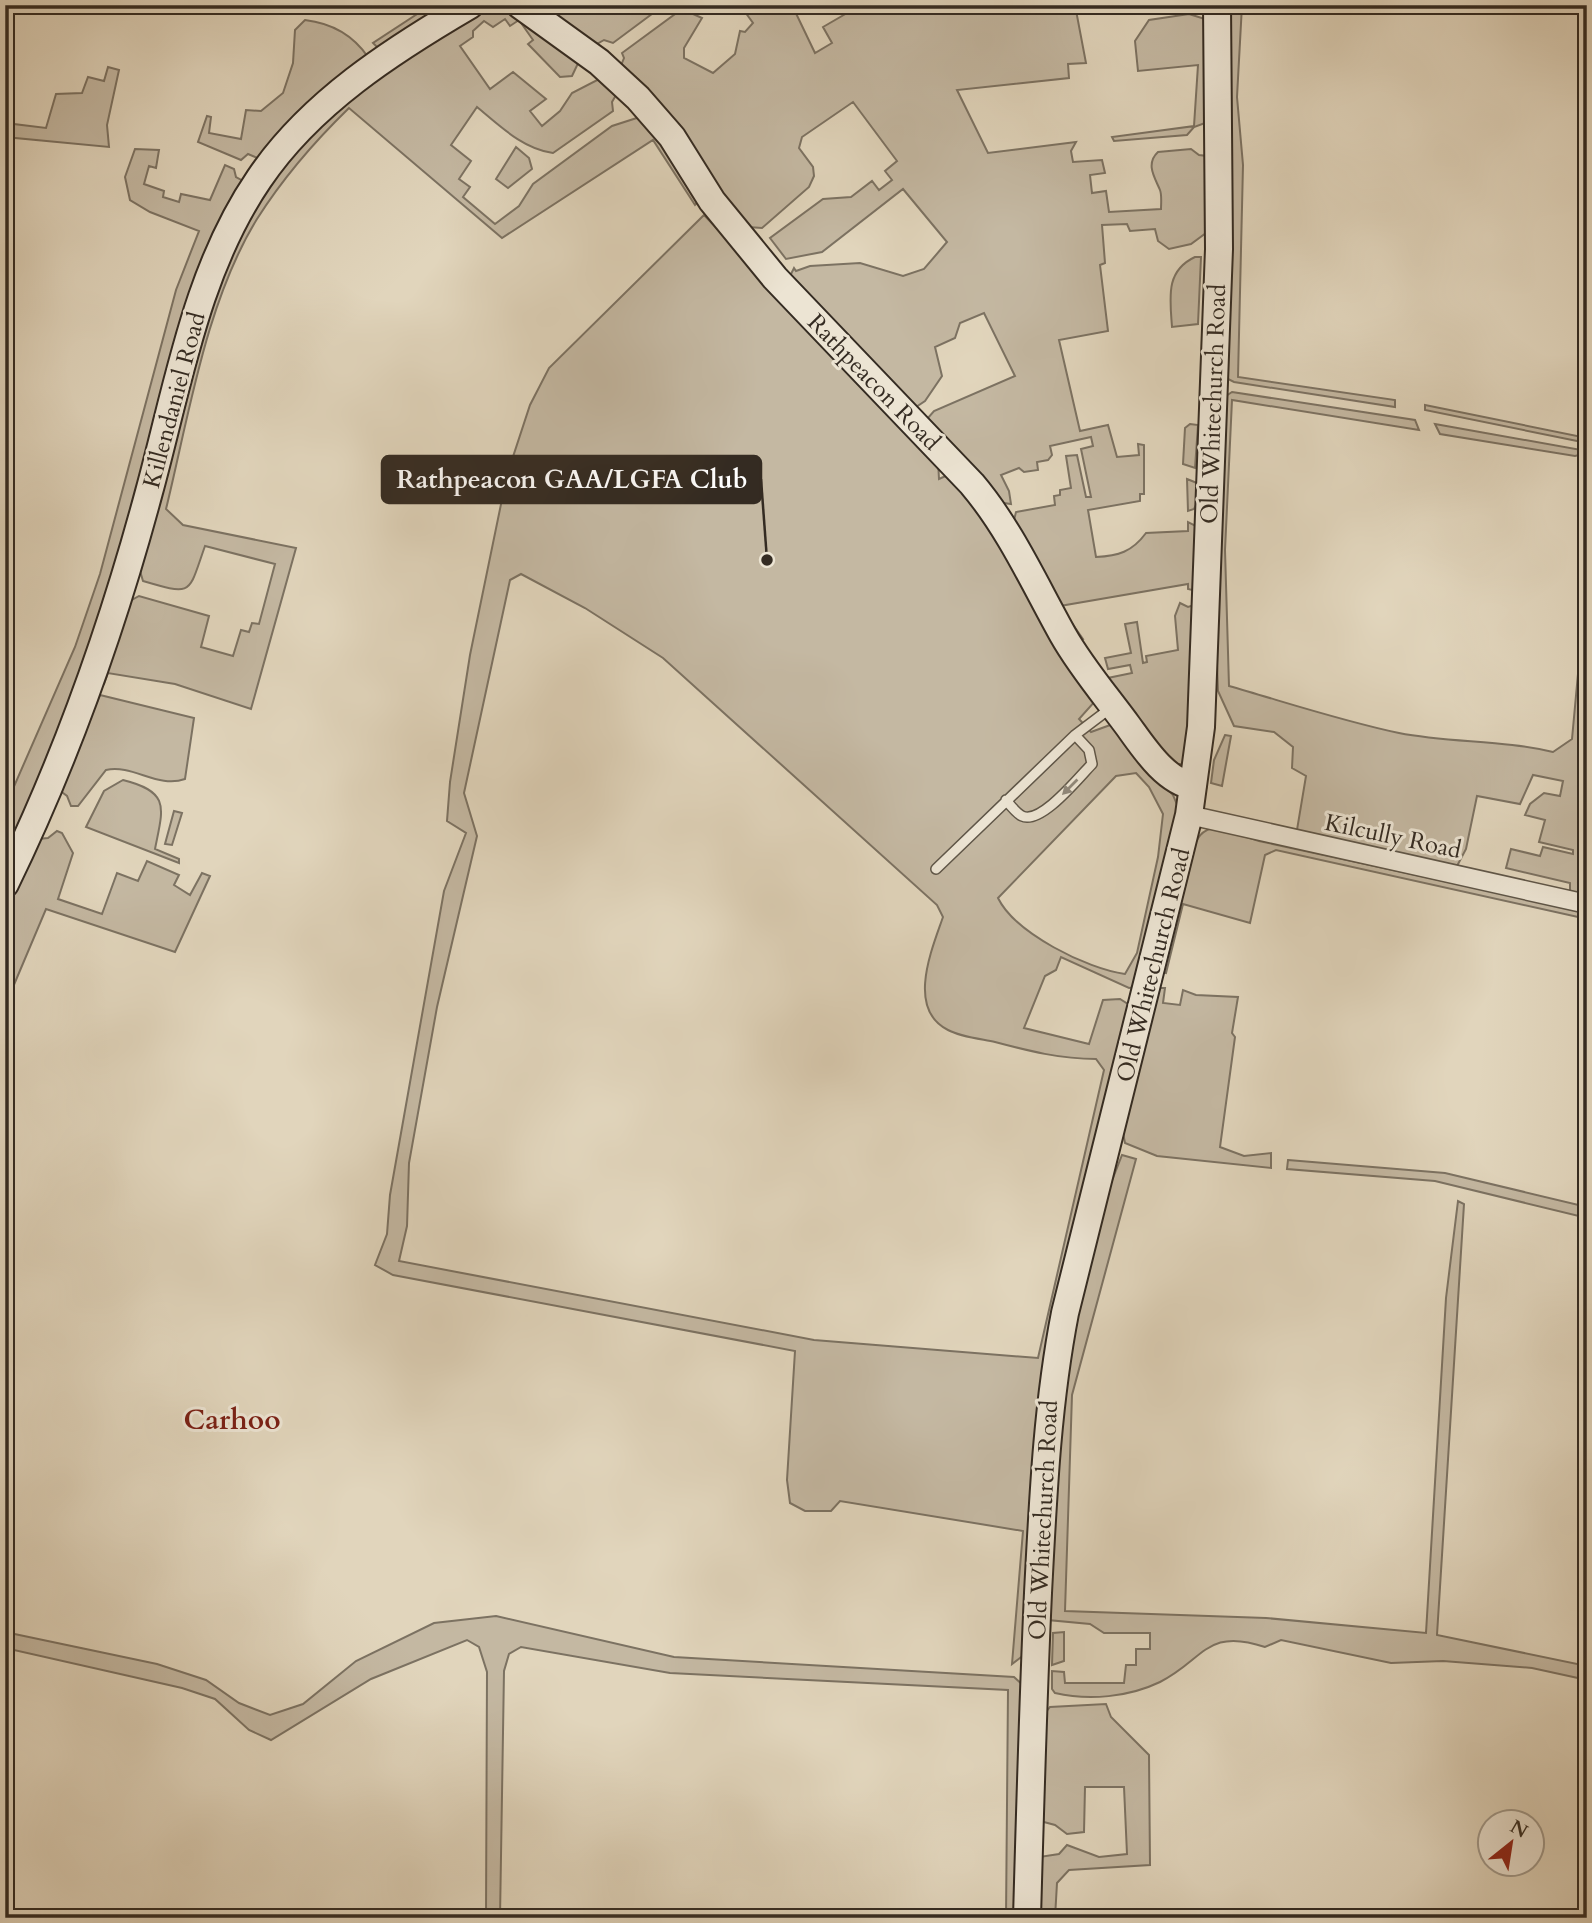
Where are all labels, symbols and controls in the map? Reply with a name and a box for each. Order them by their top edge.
street label: Old Whitechurch Road [1193,283,1234,525]
street label: Rathpeacon Road [800,307,948,458]
street label: Killendaniel Road [135,308,214,492]
callout: Rathpeacon GAA/LGFA Club [382,456,761,503]
text: Rathpeacon GAA/LGFA Club [396,462,748,497]
one-way arrow [1061,778,1078,795]
street label: Kilcully Road [1322,806,1464,867]
street label: Old Whitechurch Road [1108,844,1199,1086]
street label: Old Whitechurch Road [1021,1399,1066,1641]
district label: Carhoo [183,1401,281,1439]
north arrow [1476,1808,1546,1878]
text: N [1505,1814,1533,1845]

